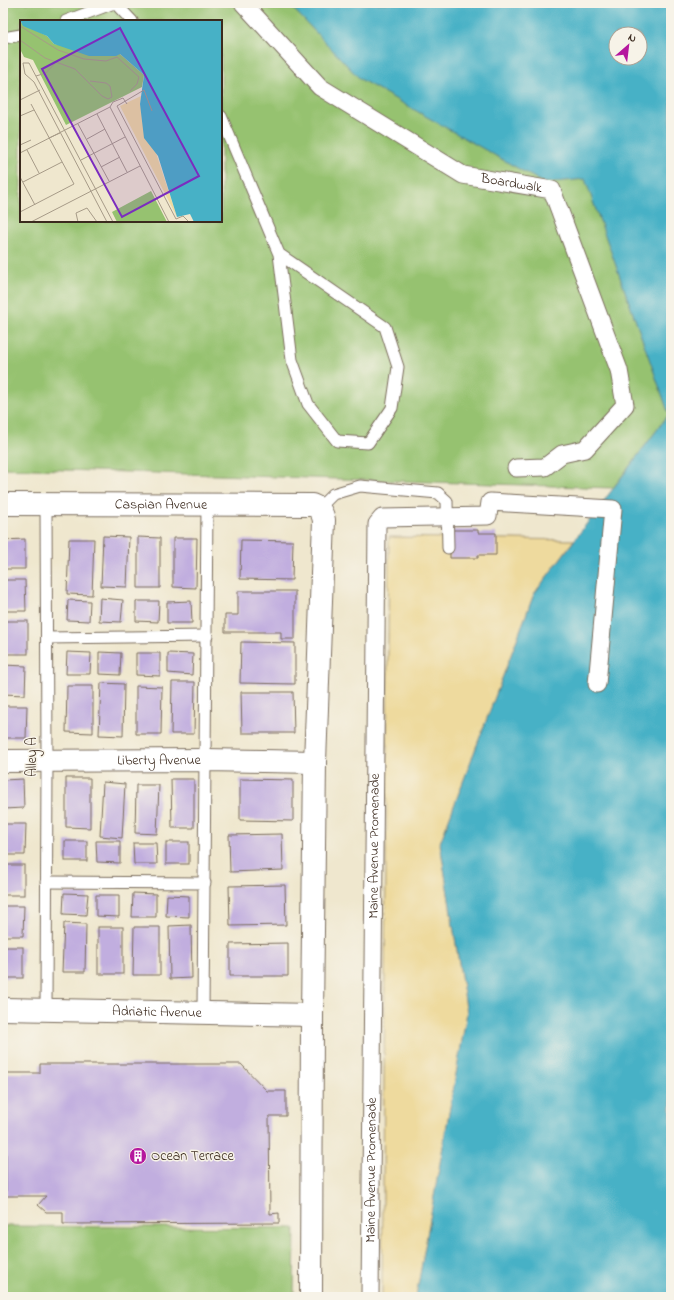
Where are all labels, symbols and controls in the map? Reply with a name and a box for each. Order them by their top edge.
inset map [20,20,222,222]
north arrow [608,26,648,66]
text: N [625,29,639,47]
street label: Boardwalk [478,168,544,199]
street label: Caspian Avenue [115,494,208,515]
street label: Alley A [22,737,44,777]
street label: Liberty Avenue [117,750,202,772]
street label: Maine Avenue Promenade [363,773,385,919]
street label: Adriatic Avenue [112,1001,203,1023]
street label: Maine Avenue Promenade [360,1097,382,1243]
building icon: Ocean Terrace [128,1146,148,1166]
place label: Ocean Terrace [151,1146,234,1167]

